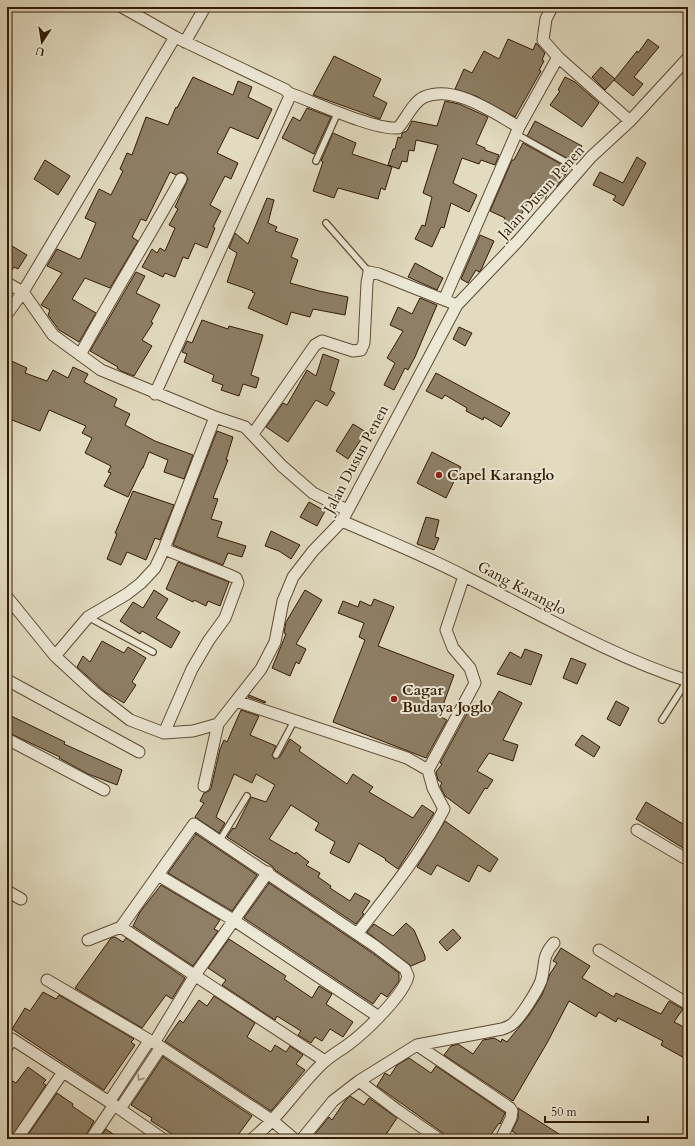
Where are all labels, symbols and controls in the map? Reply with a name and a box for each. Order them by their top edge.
north arrow [22,22,62,62]
text: U [34,43,46,60]
street label: Jalan Dusun Penen [492,140,589,245]
street label: Jalan Dusun Penen [318,401,393,519]
place label: Capel Karanglo [447,465,554,485]
marker: Capel Karanglo [434,470,444,480]
street label: Gang Karanglo [474,556,570,620]
place label: Cagar Budaya Joglo [402,680,492,717]
marker: Cagar Budaya Joglo [389,694,399,704]
one-way arrow [137,1074,145,1081]
scale bar [545,1098,648,1124]
text: 50 m [551,1104,578,1120]

